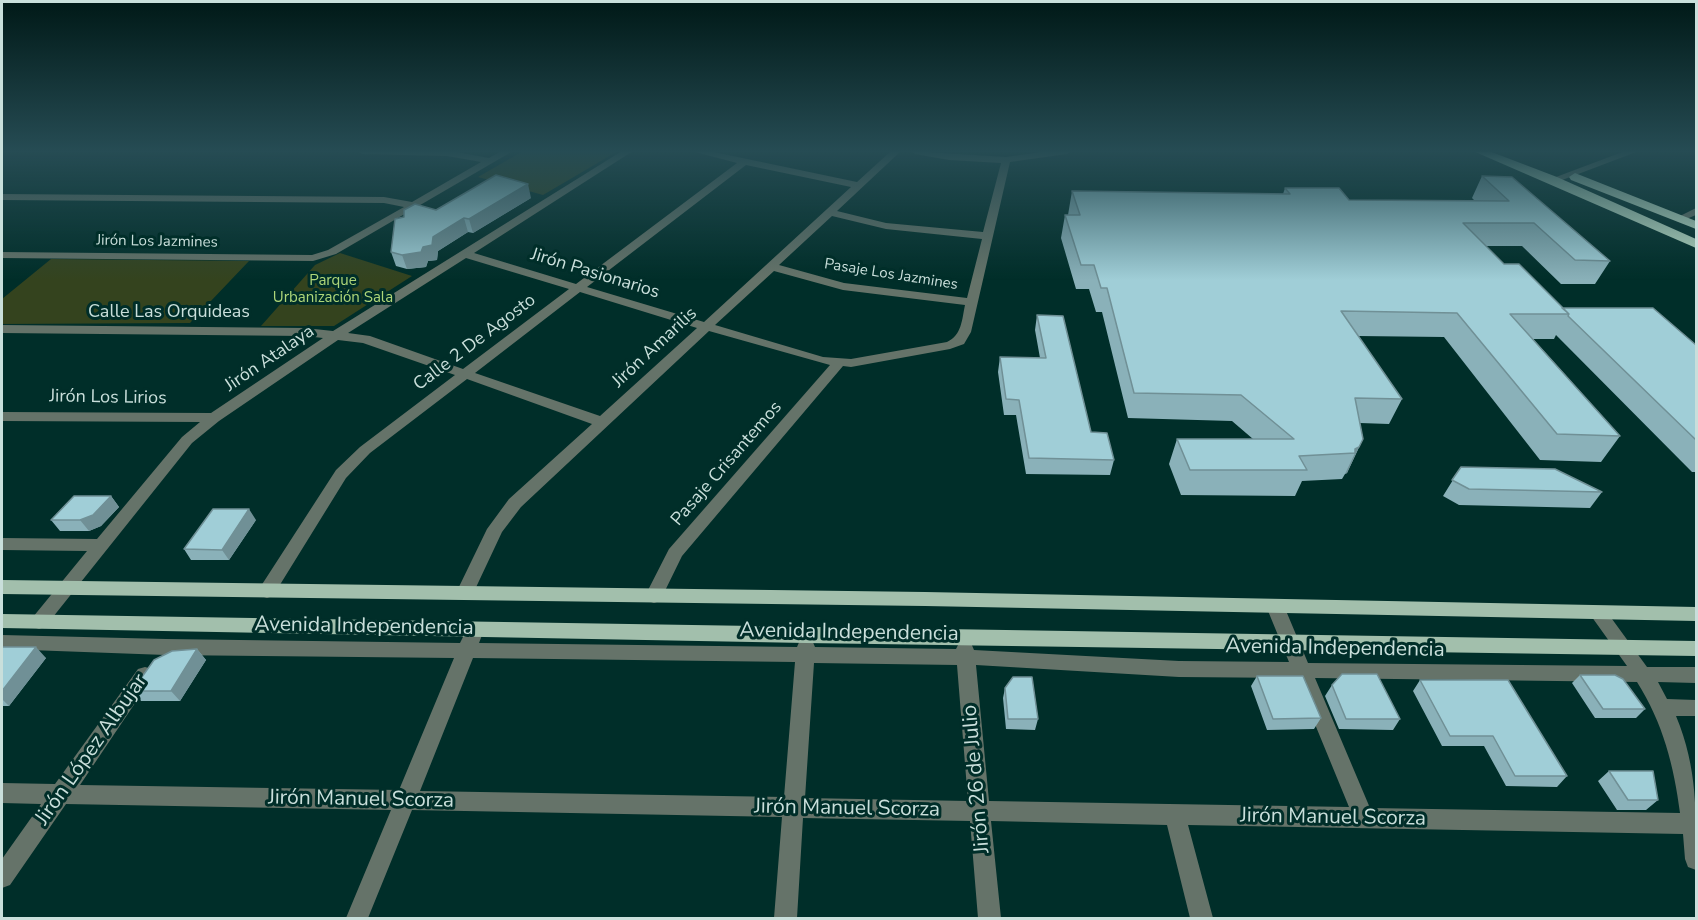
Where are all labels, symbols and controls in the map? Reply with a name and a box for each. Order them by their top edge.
street label: Jirón Los Jazmines [96,232,218,252]
street label: Jirón Pasionarios [528,244,662,304]
street label: Pasaje Los Jazmines [823,256,959,294]
park label: Parque Urbanización Sala [273,272,393,307]
street label: Calle 2 De Agosto [410,290,540,396]
street label: Calle Las Orquideas [88,302,250,324]
street label: Jirón Amarilis [608,303,702,393]
street label: Jirón Atalaya [221,321,319,397]
street label: Jirón Los Lirios [49,386,167,410]
street label: Pasaje Crisantemos [667,397,787,531]
street label: Avenida Independencia [254,612,474,642]
street label: Avenida Independencia [739,618,959,648]
street label: Avenida Independencia [1225,634,1445,664]
street label: Jirón López Albujar [30,670,154,830]
street label: Jirón 26 de Julio [958,704,996,854]
street label: Jirón Manuel Scorza [268,786,454,814]
street label: Jirón Manuel Scorza [754,795,940,823]
street label: Jirón Manuel Scorza [1240,804,1426,832]

